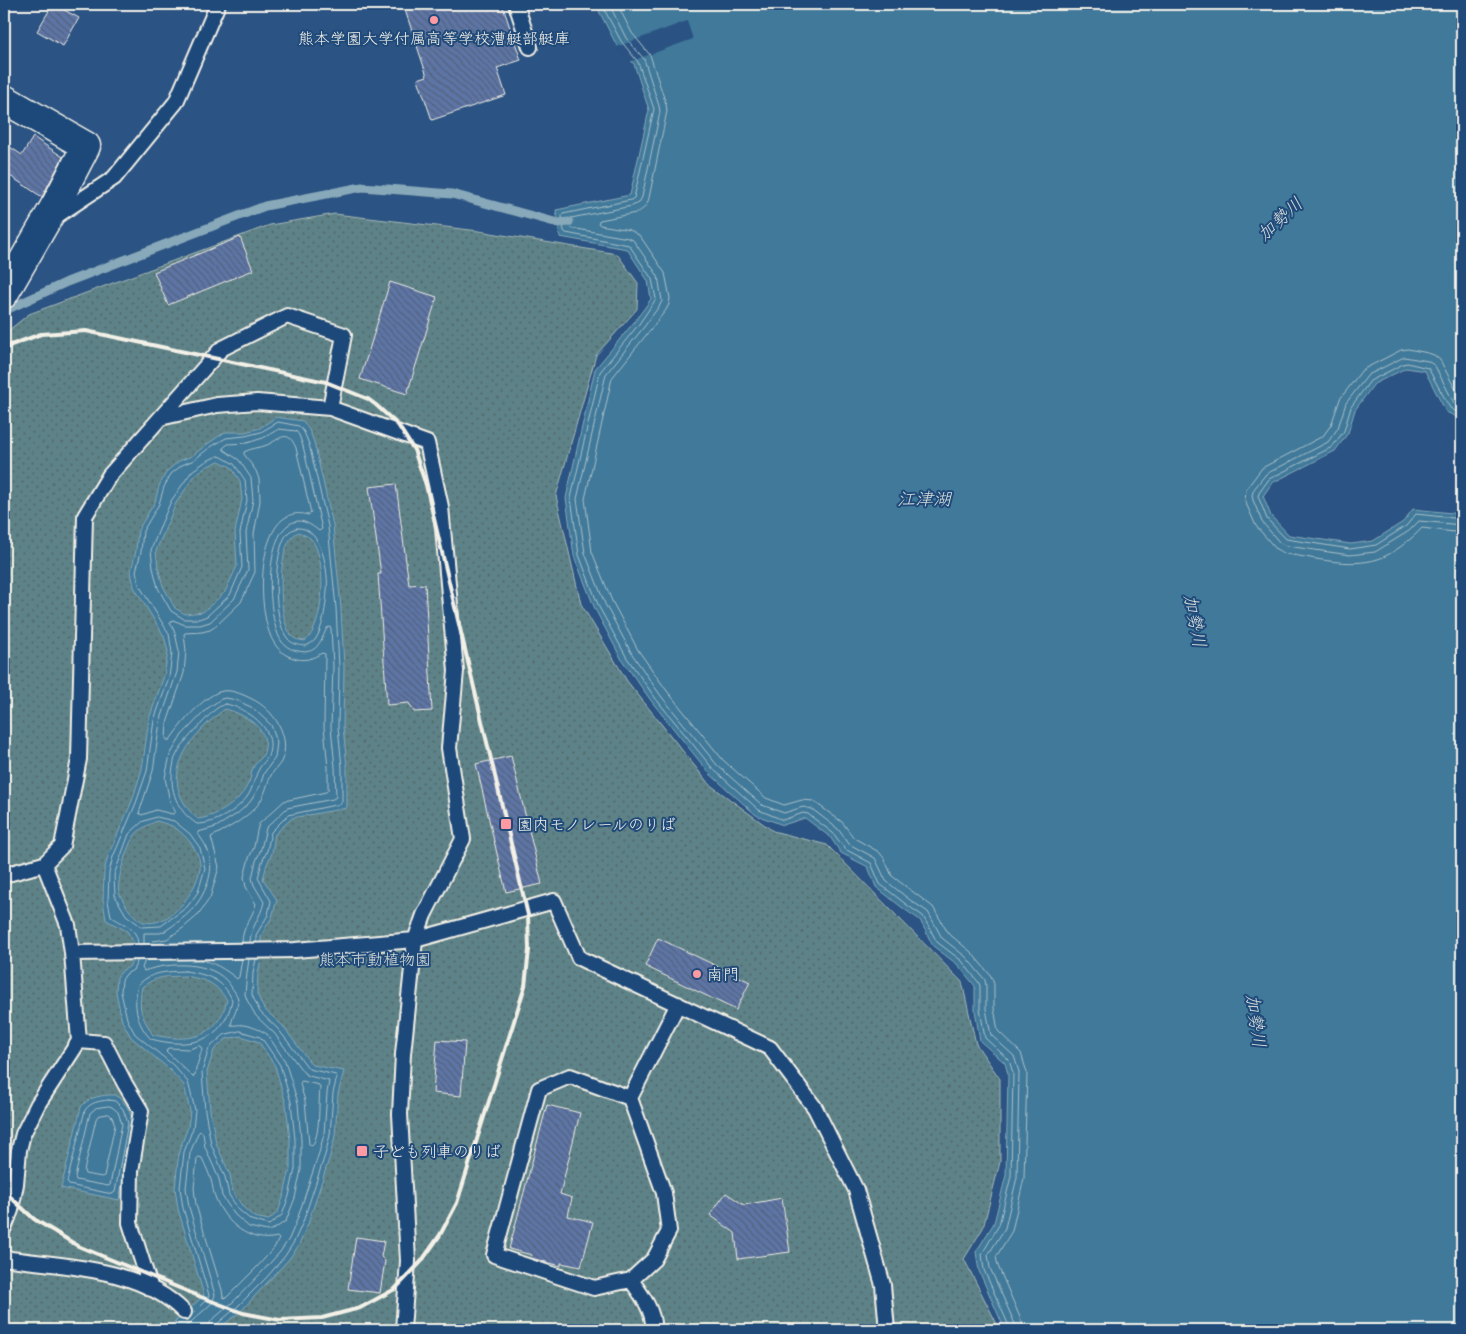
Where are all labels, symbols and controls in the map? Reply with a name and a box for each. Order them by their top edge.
marker: 熊本学園大学付属高等学校漕艇部艇庫 [428,14,440,26]
place label: 熊本学園大学付属高等学校漕艇部艇庫 [298,27,570,48]
water label: 加勢川 [1251,191,1307,245]
water label: 江津湖 [897,486,953,510]
water label: 加勢川 [1179,592,1213,650]
place label: 園内モノレールのりば [517,813,676,834]
marker: 園内モノレールのりば [499,817,513,831]
park label: 熊本市動植物園 [319,948,431,969]
place label: 南門 [707,963,739,984]
marker: 南門 [691,968,703,980]
water label: 加勢川 [1241,992,1273,1049]
place label: 子ども列車のりば [373,1140,501,1161]
marker: 子ども列車のりば [355,1144,369,1158]

